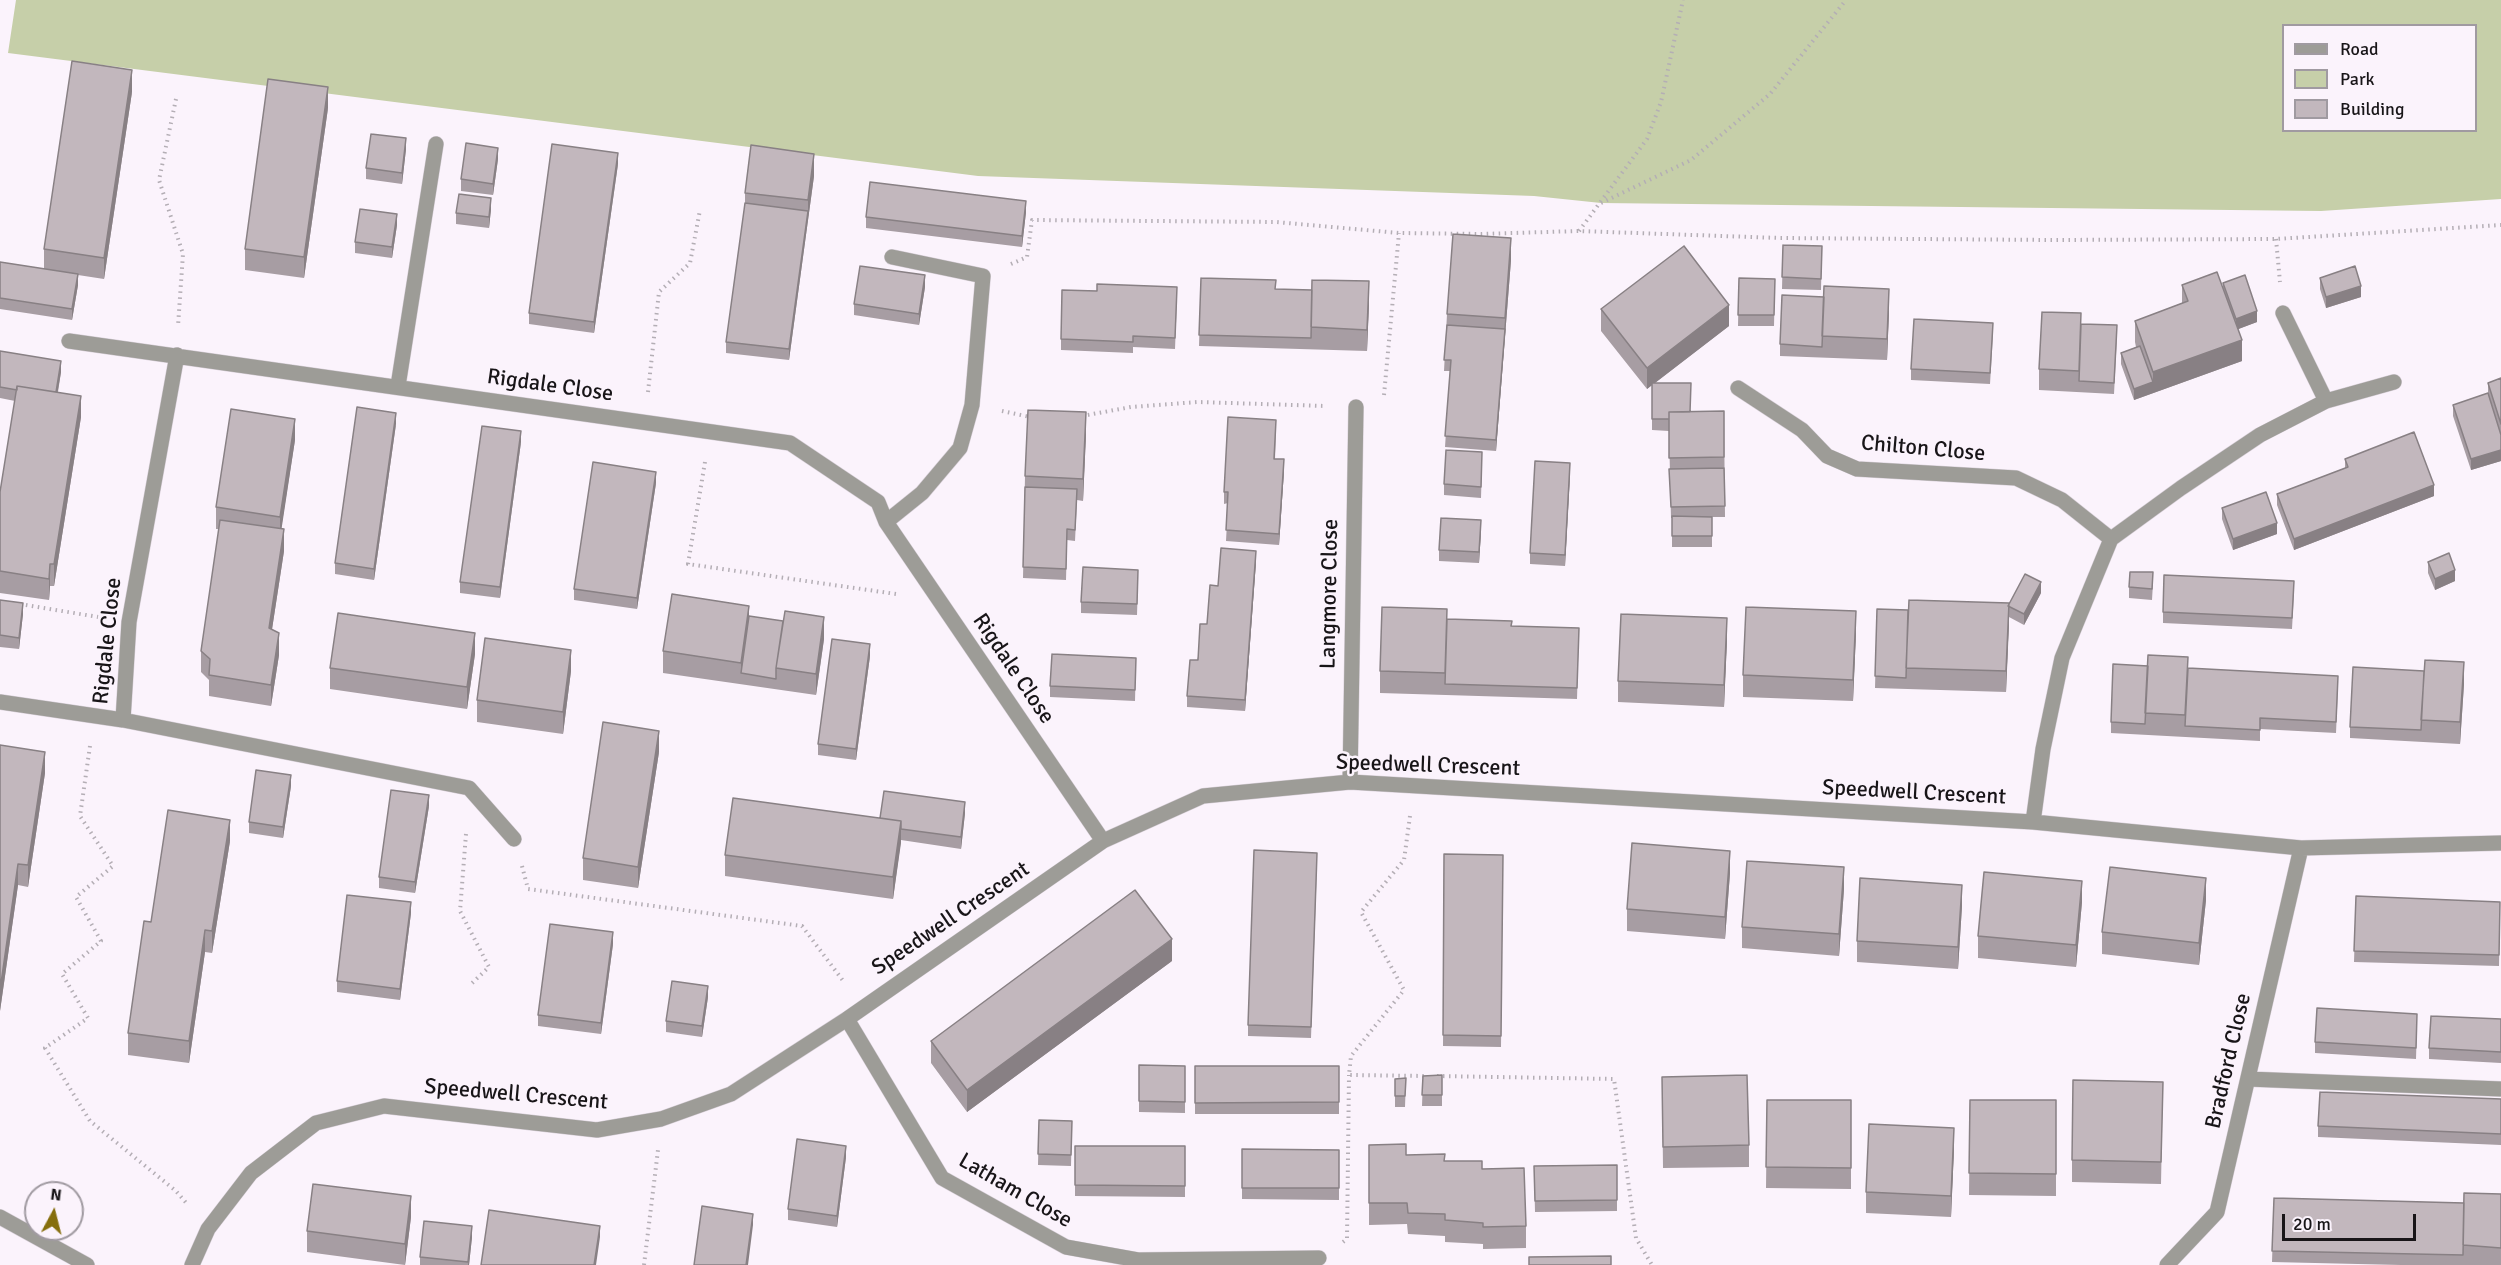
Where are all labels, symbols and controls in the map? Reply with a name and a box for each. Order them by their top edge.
legend [2282,24,2477,132]
text: Road [2340,38,2379,60]
text: Park [2340,68,2375,90]
text: Building [2340,98,2404,120]
street label: Rigdale Close [485,364,615,408]
street label: Chilton Close [1860,430,1986,468]
street label: Langmore Close [1315,519,1345,669]
street label: Rigdale Close [88,576,128,706]
street label: Rigdale Close [966,609,1060,729]
street label: Speedwell Crescent [1335,750,1521,782]
street label: Speedwell Crescent [1821,775,2007,811]
street label: Speedwell Crescent [867,857,1035,981]
street label: Bradford Close [2201,991,2257,1131]
street label: Speedwell Crescent [423,1074,609,1116]
street label: Latham Close [953,1148,1077,1234]
north arrow [24,1181,84,1241]
text: N [49,1185,63,1206]
scale bar [2285,1202,2418,1240]
text: 20 m [2293,1213,2331,1235]

